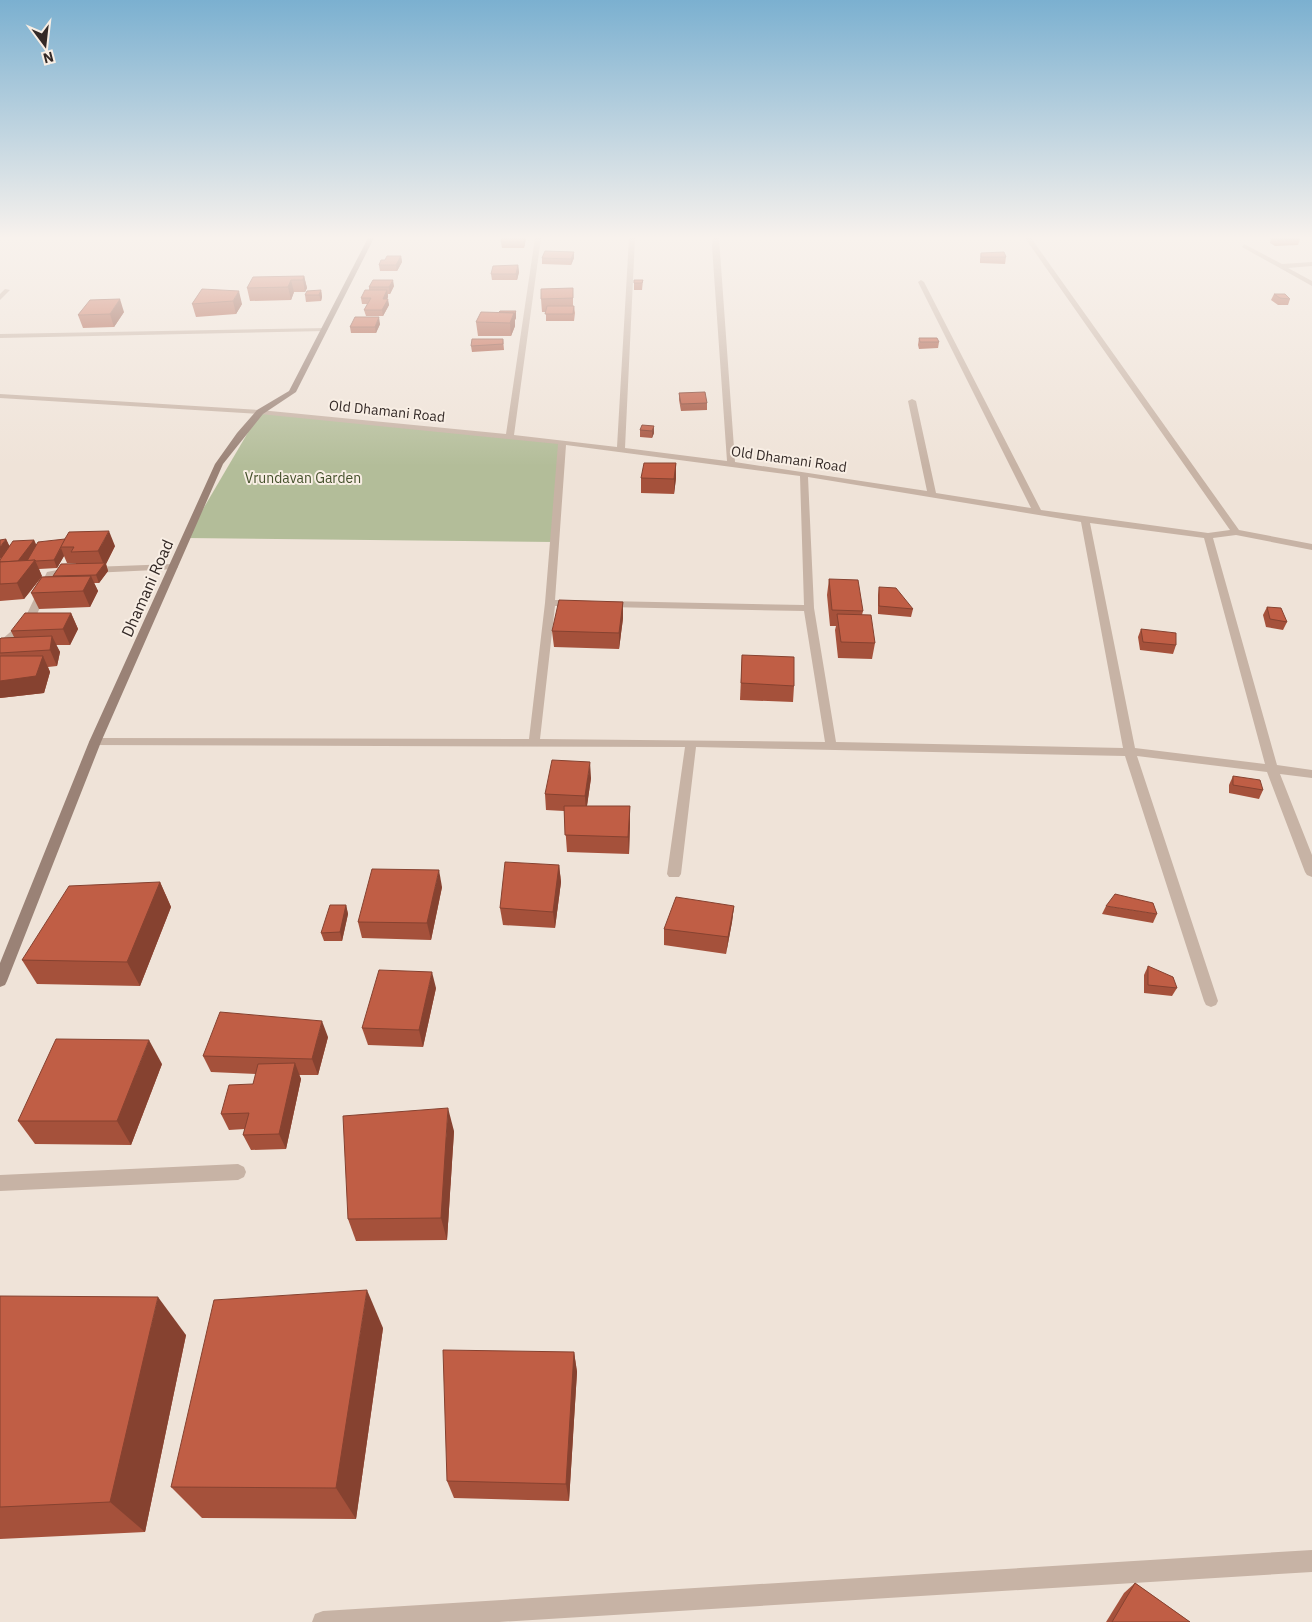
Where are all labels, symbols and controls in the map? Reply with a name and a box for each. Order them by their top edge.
north arrow [20,20,70,70]
text: N [41,48,56,68]
street label: Old Dhamani Road [328,396,446,426]
street label: Old Dhamani Road [730,442,848,476]
park label: Vrundavan Garden [245,469,361,487]
street label: Dhamani Road [117,536,177,640]

